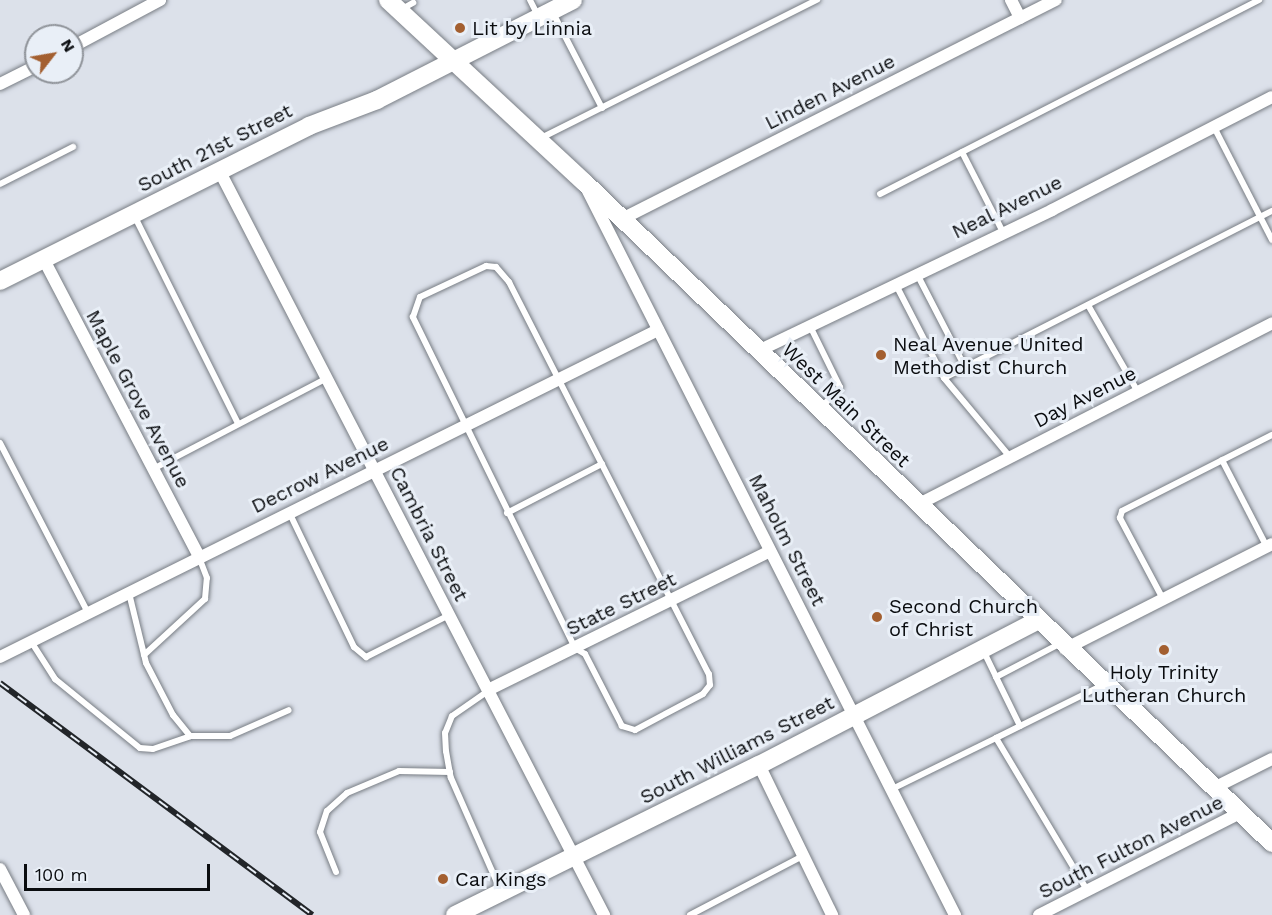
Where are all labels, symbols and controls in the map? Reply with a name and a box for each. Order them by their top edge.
place label: Lit by Linnia [472,16,593,40]
marker: Lit by Linnia [453,21,467,35]
north arrow [24,24,84,84]
text: N [57,36,79,55]
street label: Linden Avenue [761,49,899,135]
street label: South 21st Street [134,99,296,197]
street label: Neal Avenue [947,170,1067,244]
street label: Maple Grove Avenue [81,305,195,493]
place label: Neal Avenue United Methodist Church [893,332,1085,379]
street label: West Main Street [777,338,915,472]
marker: Neal Avenue United Methodist Church [874,348,888,362]
street label: Day Avenue [1029,361,1141,433]
street label: Decrow Avenue [247,431,393,519]
street label: Cambria Street [385,462,473,606]
street label: Maholm Street [743,470,831,610]
street label: State Street [562,567,680,641]
place label: Second Church of Christ [889,594,1038,641]
marker: Second Church of Christ [870,610,884,624]
marker: Holy Trinity Lutheran Church [1157,643,1171,657]
place label: Holy Trinity Lutheran Church [1082,660,1246,707]
street label: South Williams Street [636,691,838,809]
street label: South Fulton Avenue [1034,790,1228,904]
scale bar [27,852,213,890]
text: 100 m [35,864,88,885]
place label: Car Kings [455,867,547,891]
marker: Car Kings [436,872,450,886]

